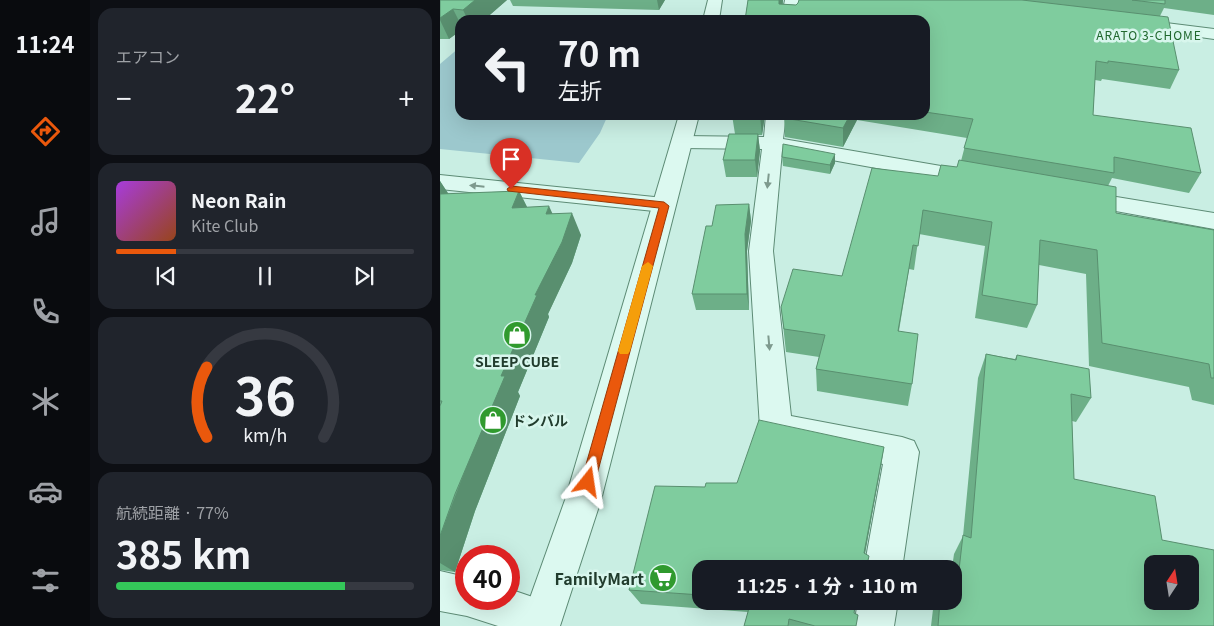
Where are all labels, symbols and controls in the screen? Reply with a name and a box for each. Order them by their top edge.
text: 70 m [558,26,641,77]
district label: ARATO 3-CHOME [1096,26,1202,43]
text: 11:24 [15,27,75,59]
icon: left [475,35,540,100]
text: エアコン [116,44,180,68]
text: 22° [235,69,295,124]
text: 左折 [558,73,602,105]
text: − [116,77,132,117]
text: + [398,77,414,117]
icon: directions [28,114,63,149]
pin [490,138,532,189]
icon: arrive [497,145,525,173]
one-way arrow [764,173,772,189]
one-way arrow [468,181,484,189]
text: Neon Rain [191,186,287,213]
icon: music [28,204,63,239]
text: Kite Club [191,213,258,237]
icon: previous [152,262,180,290]
icon: pause [251,262,279,290]
icon: next [350,262,378,290]
icon: phone [28,294,63,329]
shop icon: SLEEP CUBE [502,320,532,350]
one-way arrow [765,335,773,351]
place label: SLEEP CUBE [475,351,559,371]
text: 36 [234,356,296,431]
icon: climate [28,384,63,419]
shop icon: ドンバル [478,405,508,435]
place label: ドンバル [512,410,568,430]
text: km/h [243,421,287,447]
position arrow [561,455,613,507]
icon: car [28,474,63,509]
text: 航続距離 · 77% [116,500,229,524]
text: 385 km [116,525,251,580]
speed limit sign: 40 [455,545,520,610]
north arrow [1144,555,1199,610]
map controls [1144,555,1199,610]
icon: filters [28,563,63,598]
supermarket icon: FamilyMart [648,563,678,593]
place label: FamilyMart [555,566,644,590]
text: 11:25 · 1 分 · 110 m [736,571,918,598]

